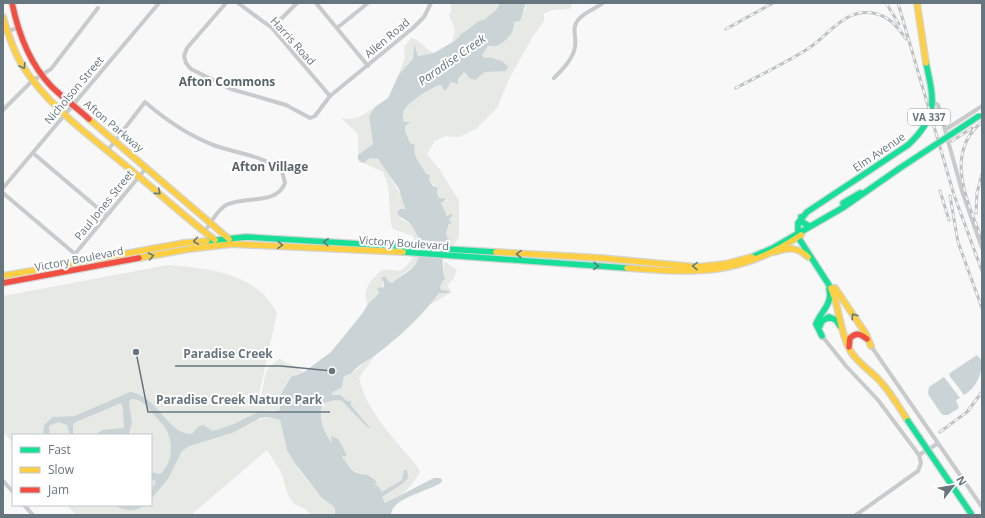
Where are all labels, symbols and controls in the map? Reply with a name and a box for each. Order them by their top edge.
street label: Harris Road [268,13,319,68]
street label: Allen Road [361,14,412,61]
water label: Paradise Creek [415,29,490,89]
street label: Nicholson Street [41,52,107,127]
one-way arrow [18,62,25,69]
district label: Afton Commons [179,73,275,90]
street label: Afton Parkway [81,96,148,155]
road number: VA 337 [908,109,950,125]
street label: Elm Avenue [850,129,908,175]
district label: Afton Village [232,158,308,175]
street label: Paul Jones Street [71,166,137,243]
one-way arrow [154,188,161,195]
street label: Victory Boulevard [358,232,450,253]
one-way arrow [193,236,199,245]
one-way arrow [323,237,329,246]
one-way arrow [277,241,283,250]
street label: Victory Boulevard [33,243,125,274]
one-way arrow [516,249,522,258]
one-way arrow [148,252,155,260]
one-way arrow [593,261,599,270]
one-way arrow [692,262,698,270]
one-way arrow [851,313,859,320]
callout: Paradise Creek [175,342,281,366]
text: Paradise Creek [183,345,273,362]
callout: Paradise Creek Nature Park [148,388,330,412]
text: Paradise Creek Nature Park [156,391,323,408]
legend [12,434,152,506]
text: Fast [48,441,71,458]
text: Slow [48,461,75,478]
north arrow [933,466,973,506]
text: N [953,473,971,488]
text: Jam [47,481,69,498]

